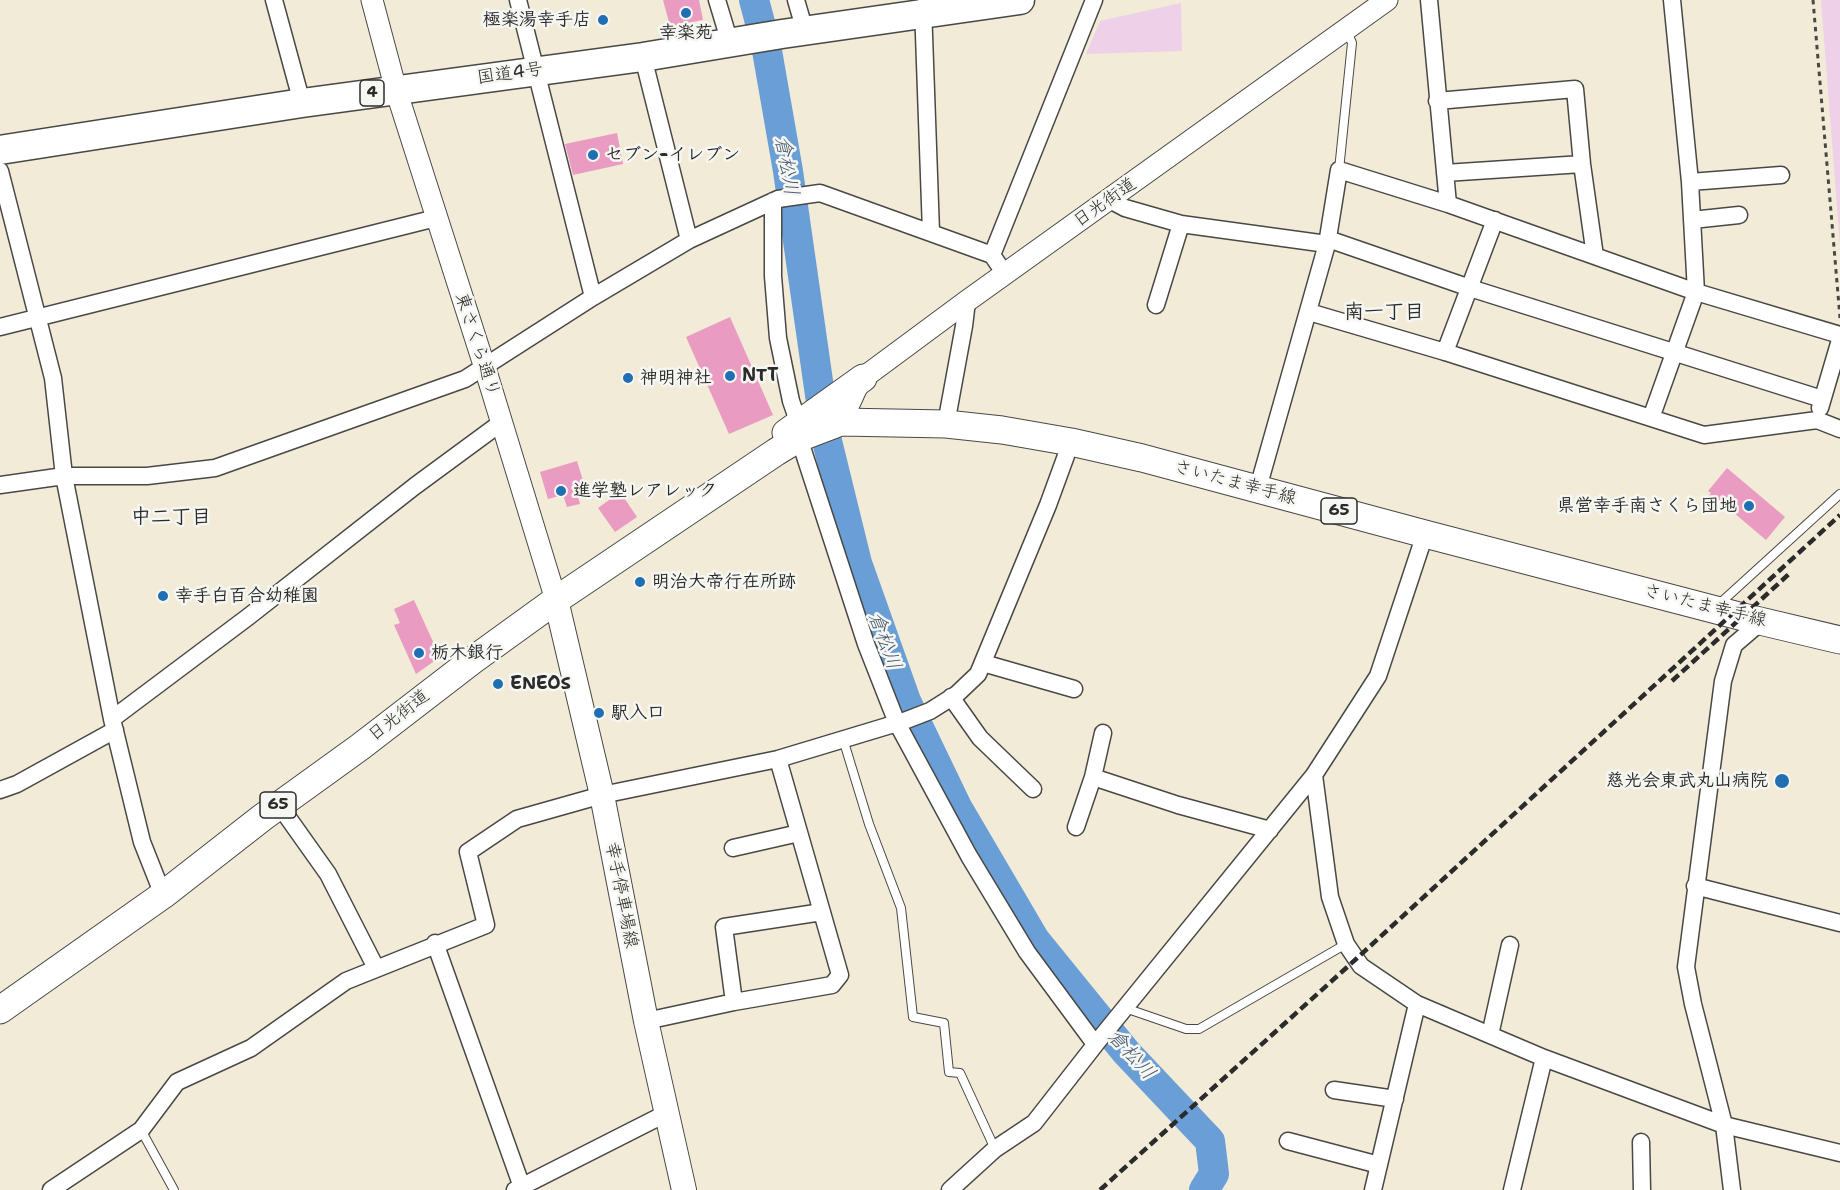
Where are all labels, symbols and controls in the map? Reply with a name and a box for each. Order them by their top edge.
marker: 幸楽苑 [679,6,693,20]
place label: 極楽湯幸手店 [483,9,591,31]
marker: 極楽湯幸手店 [596,13,610,27]
place label: 幸楽苑 [659,22,713,44]
street label: 国道4号 [476,59,544,89]
road number: 4 [360,80,384,106]
water label: 倉松川 [769,134,803,198]
place label: セブン-イレブン [605,144,740,166]
marker: セブン-イレブン [586,148,600,162]
street label: 日光街道 [1069,174,1141,232]
street label: 東さくら通り [450,290,504,400]
district label: 南一丁目 [1344,301,1424,325]
place label: NTT [742,365,778,387]
place label: 神明神社 [640,367,712,389]
marker: NTT [723,369,737,383]
marker: 神明神社 [621,371,635,385]
street label: さいたま幸手線 [1171,456,1299,510]
place label: 進学塾レアレック [573,480,717,502]
marker: 進学塾レアレック [554,484,568,498]
place label: 県営幸手南さくら団地 [1557,495,1737,517]
road number: 65 [1321,498,1357,524]
marker: 県営幸手南さくら団地 [1742,499,1756,513]
district label: 中二丁目 [131,506,211,530]
place label: 明治大帝行在所跡 [652,571,796,593]
marker: 明治大帝行在所跡 [633,575,647,589]
street label: さいたま幸手線 [1641,580,1769,632]
place label: 幸手白百合幼稚園 [175,585,319,607]
marker: 幸手白百合幼稚園 [156,589,170,603]
water label: 倉松川 [862,609,906,673]
place label: 栃木銀行 [431,642,503,664]
marker: 栃木銀行 [412,646,426,660]
place label: ENEOS [510,673,571,695]
marker: ENEOS [491,677,505,691]
street label: 日光街道 [364,685,434,747]
place label: 駅入口 [611,702,665,724]
marker: 駅入口 [592,706,606,720]
place label: 慈光会東武丸山病院 [1606,770,1768,792]
marker: 慈光会東武丸山病院 [1773,772,1791,790]
road number: 65 [260,792,296,818]
street label: 幸手停車場線 [600,840,642,950]
water label: 倉松川 [1102,1025,1160,1085]

